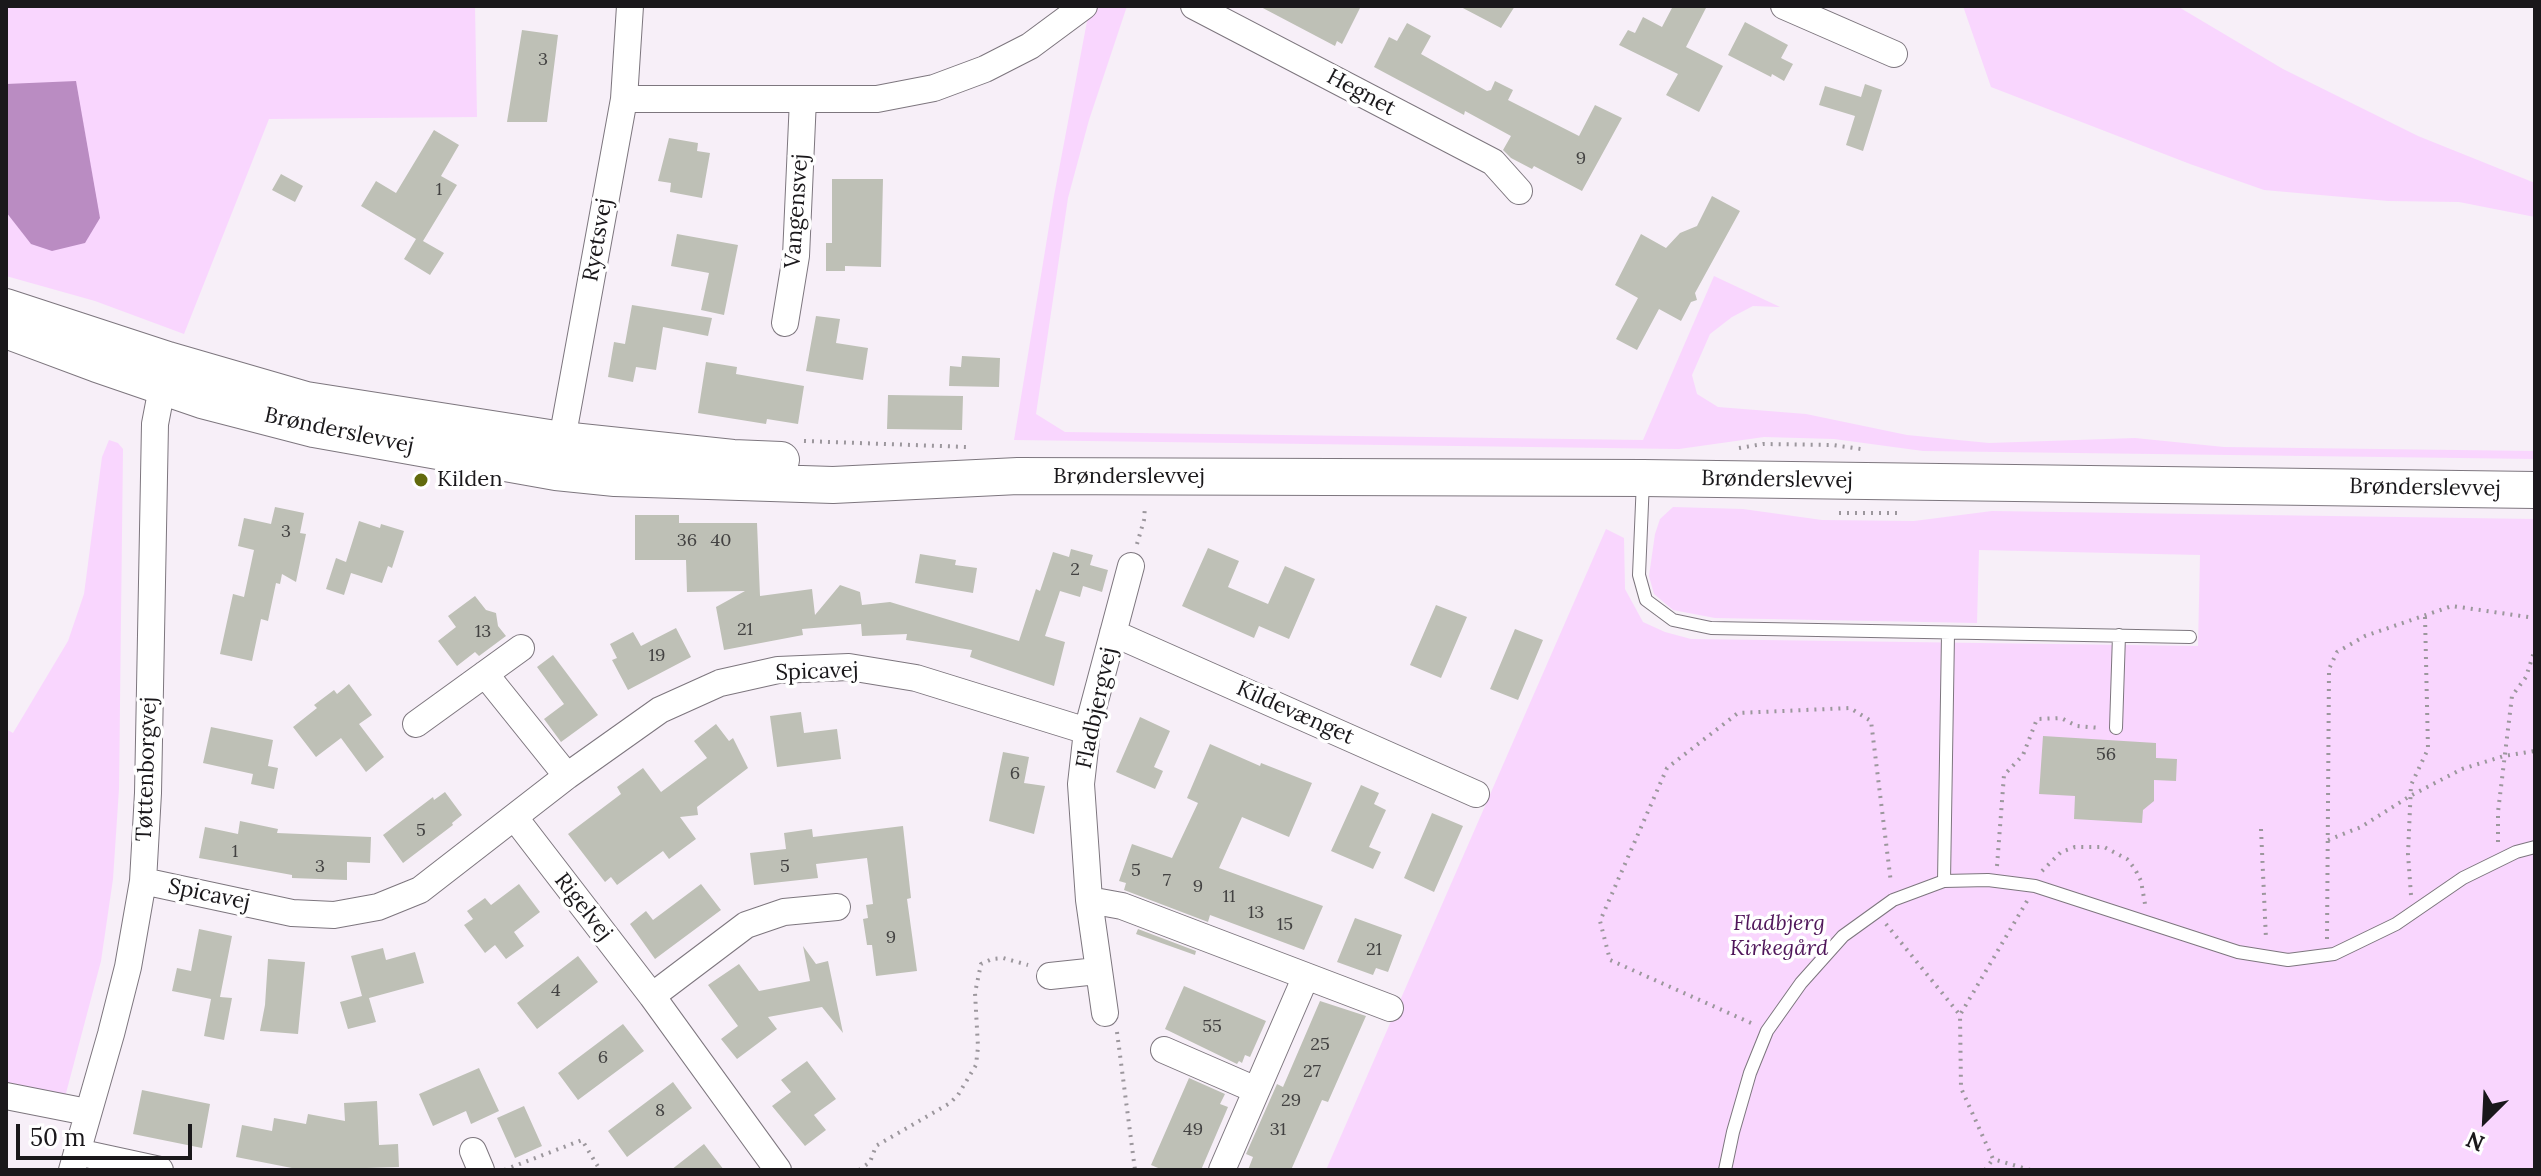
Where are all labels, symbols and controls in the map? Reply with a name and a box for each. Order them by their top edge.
house number: 3 [538,49,548,71]
street label: Hegnet [1322,64,1400,122]
house number: 9 [1576,148,1586,170]
street label: Vangensvej [780,153,814,269]
house number: 1 [436,179,442,201]
street label: Ryetsvej [578,196,618,284]
street label: Brønderslevvej [262,402,416,460]
street label: Brønderslevvej [1053,464,1205,490]
street label: Brønderslevvej [1701,465,1853,495]
place label: Kilden [437,467,503,493]
marker: Kilden [412,471,430,489]
street label: Brønderslevvej [2349,473,2501,503]
house number: 3 [281,521,291,543]
house number: 36 [677,530,697,552]
house number: 40 [711,530,731,552]
house number: 2 [1070,559,1080,581]
house number: 21 [737,619,753,641]
house number: 13 [475,621,491,643]
house number: 19 [649,645,665,667]
street label: Fladbjergvej [1071,645,1123,771]
street label: Spicavej [775,657,859,687]
street label: Kildevænget [1232,675,1358,751]
street label: Tøttenborgvej [131,696,163,842]
house number: 56 [2096,744,2116,766]
house number: 6 [1010,763,1020,785]
house number: 5 [416,820,426,842]
house number: 1 [232,841,238,863]
house number: 3 [315,856,325,878]
house number: 5 [780,856,790,878]
house number: 5 [1131,860,1141,882]
street label: Rigelvej [548,868,618,946]
house number: 7 [1163,870,1171,892]
street label: Spicavej [166,873,252,917]
house number: 9 [1193,876,1203,898]
house number: 11 [1222,886,1236,908]
house number: 13 [1248,902,1264,924]
park label: Fladbjerg Kirkegård [1730,911,1828,962]
house number: 15 [1277,914,1293,936]
house number: 9 [886,927,896,949]
house number: 21 [1366,939,1382,961]
house number: 4 [551,980,561,1002]
house number: 55 [1202,1016,1222,1038]
house number: 25 [1310,1034,1330,1056]
house number: 6 [598,1047,608,1069]
house number: 27 [1303,1061,1321,1083]
north arrow [2445,1080,2525,1160]
house number: 29 [1281,1090,1301,1112]
house number: 8 [655,1100,665,1122]
scale bar [20,1108,196,1158]
house number: 49 [1183,1119,1203,1141]
house number: 31 [1270,1119,1286,1141]
text: 50 m [30,1122,86,1153]
text: N [2462,1126,2489,1158]

